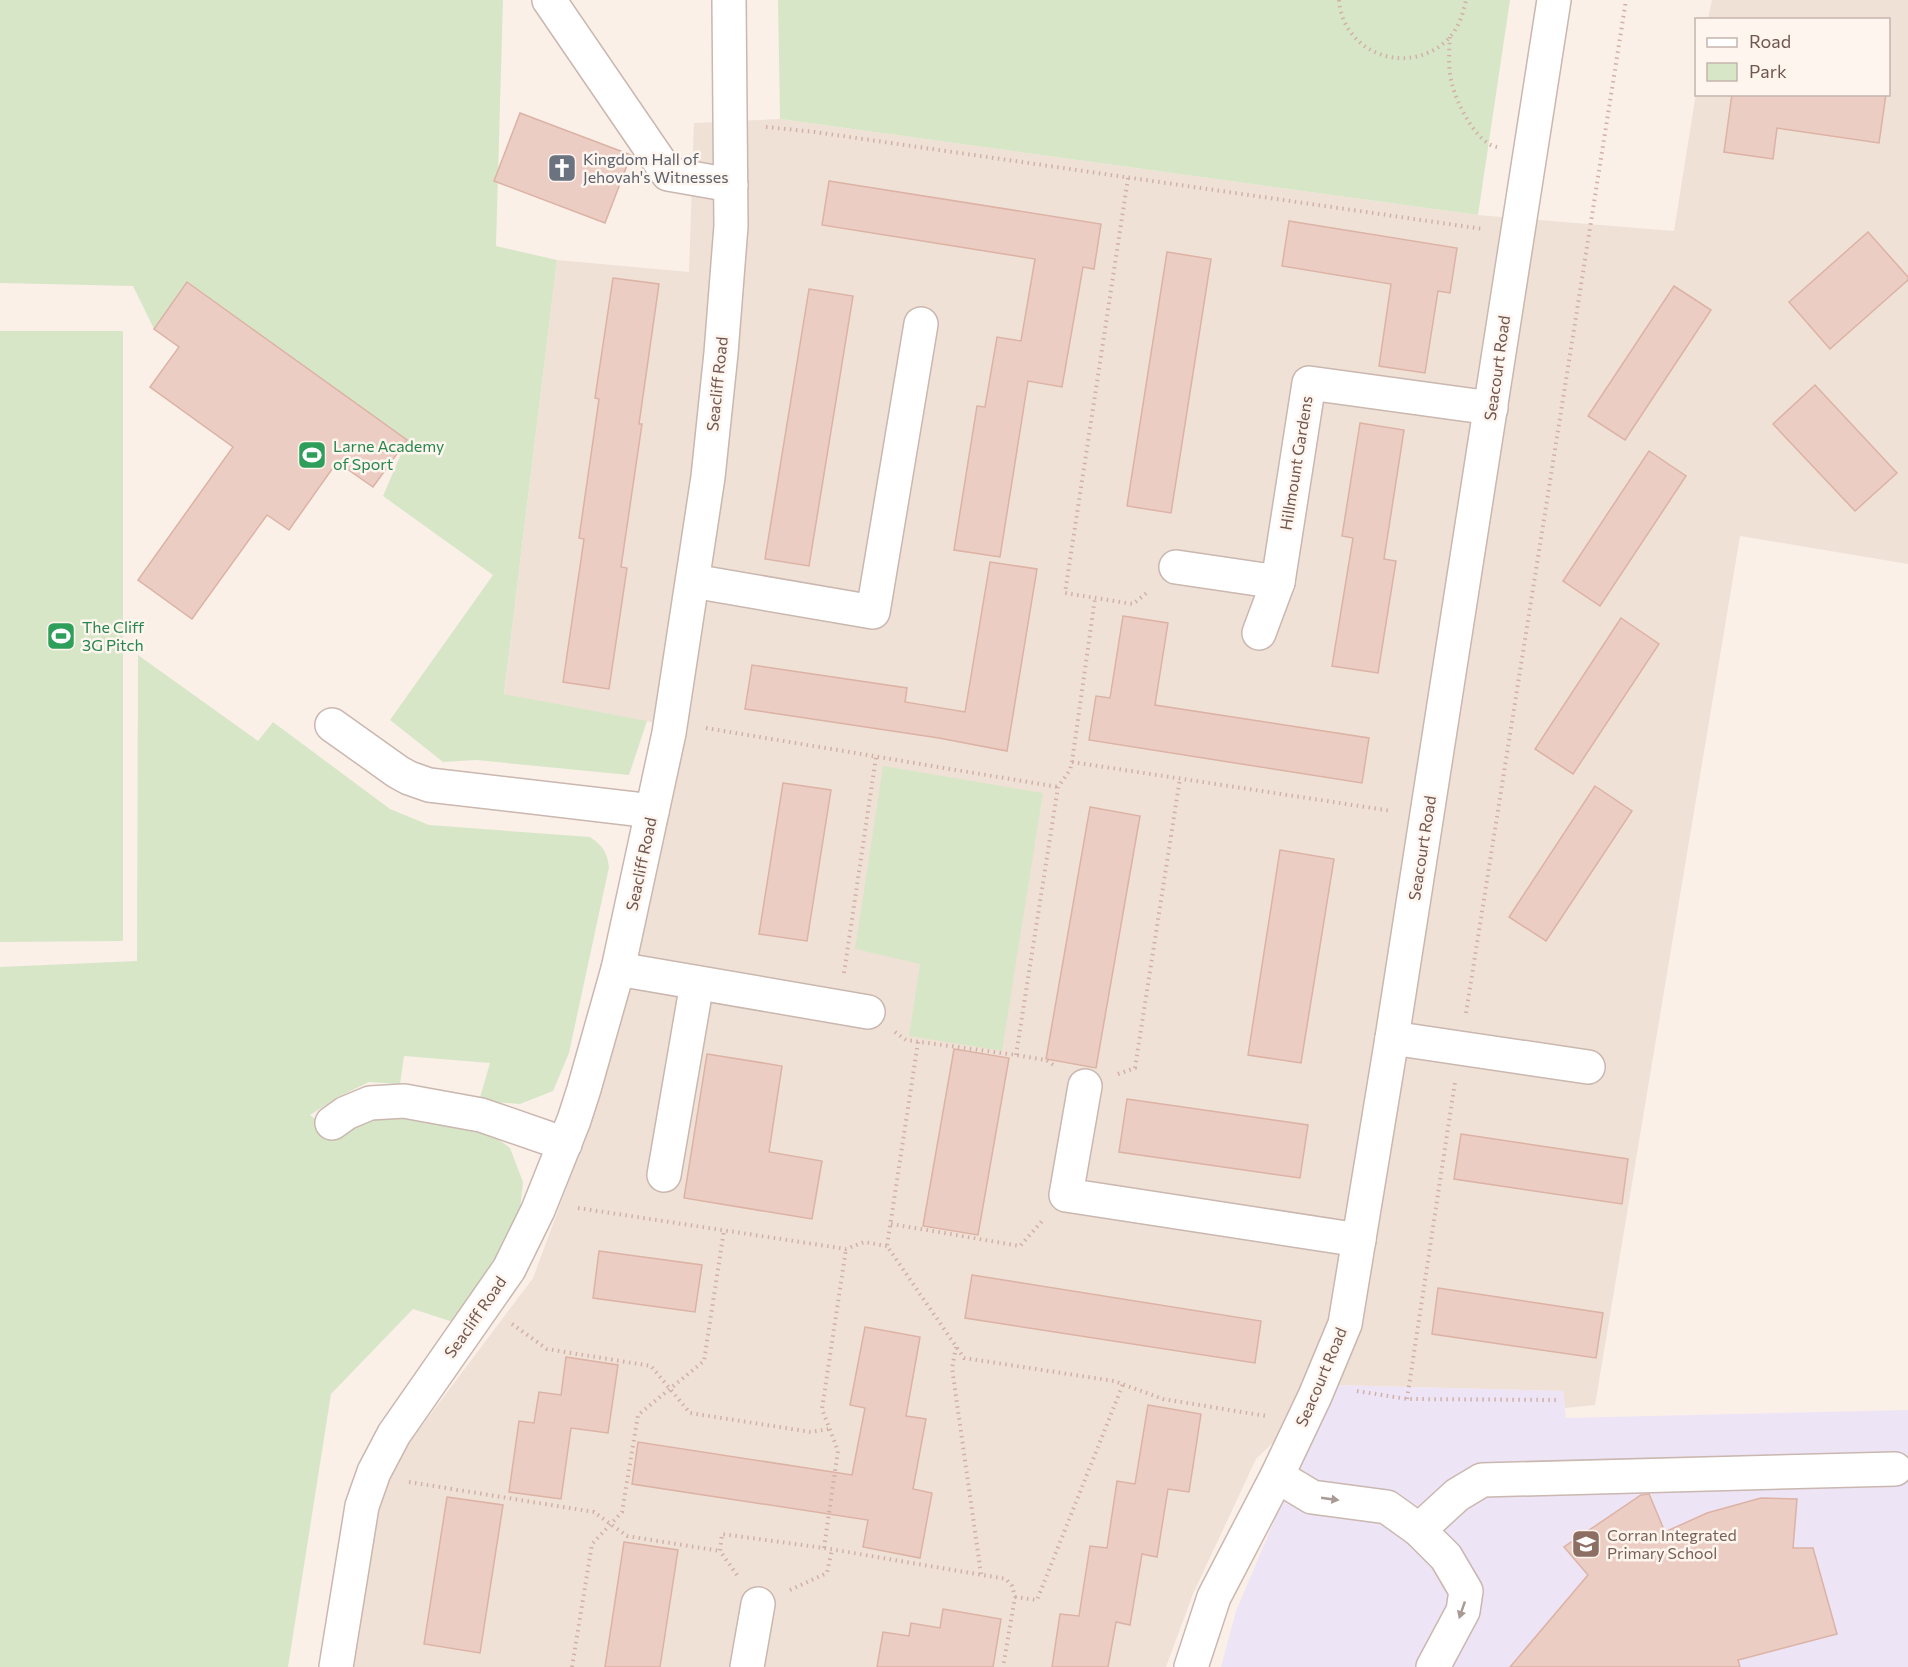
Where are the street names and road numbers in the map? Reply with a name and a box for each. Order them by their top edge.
street label: Seacourt Road [1480,314,1513,422]
street label: Seacliff Road [702,336,731,432]
street label: Hillmount Gardens [1275,394,1316,531]
street label: Seacourt Road [1404,794,1439,902]
street label: Seacliff Road [621,815,660,912]
street label: Seacliff Road [440,1272,510,1361]
street label: Seacourt Road [1291,1324,1350,1429]

